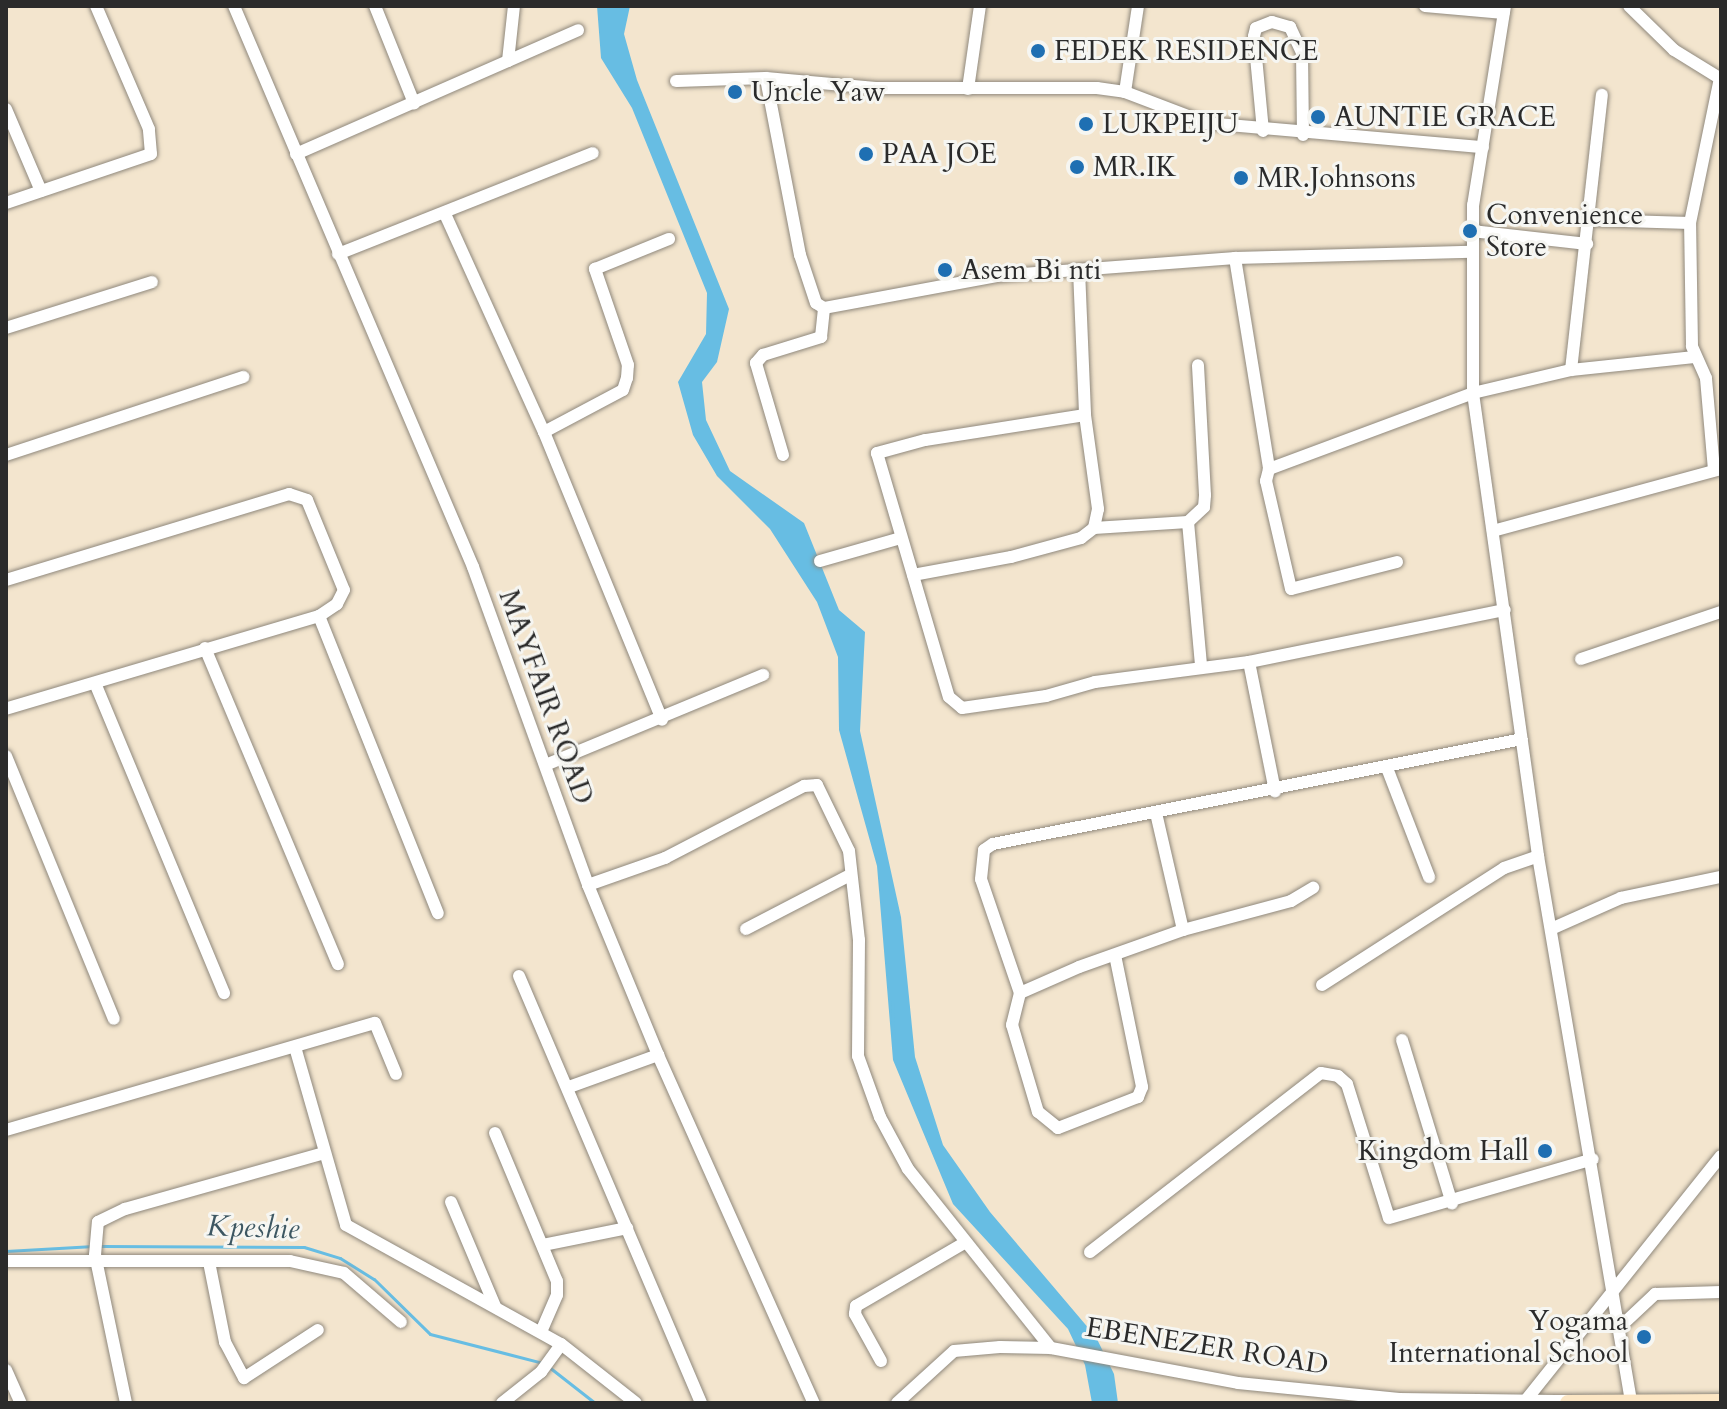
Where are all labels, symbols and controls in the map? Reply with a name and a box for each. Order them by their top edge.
place label: FEDEK RESIDENCE [1054,34,1318,68]
marker: FEDEK RESIDENCE [1029,42,1047,60]
place label: Uncle Yaw [751,75,885,109]
marker: Uncle Yaw [726,83,744,101]
place label: AUNTIE GRACE [1334,100,1556,134]
place label: LUKPEIJU [1102,107,1238,141]
marker: AUNTIE GRACE [1309,108,1327,126]
marker: LUKPEIJU [1077,115,1095,133]
place label: PAA JOE [882,137,997,171]
marker: PAA JOE [857,145,875,163]
place label: MR.IK [1093,150,1176,184]
marker: MR.IK [1068,158,1086,176]
place label: MR.Johnsons [1257,161,1416,195]
marker: MR.Johnsons [1232,169,1250,187]
place label: Convenience Store [1486,198,1643,264]
marker: Convenience Store [1461,222,1479,240]
place label: Asem Bi nti [961,253,1101,287]
marker: Asem Bi nti [936,261,954,279]
street label: MAYFAIR ROAD [492,585,600,809]
place label: Kingdom Hall [1358,1134,1529,1168]
marker: Kingdom Hall [1536,1142,1554,1160]
water label: Kpeshie [206,1208,300,1248]
place label: Yogama International School [1389,1304,1628,1370]
street label: EBENEZER ROAD [1083,1310,1331,1382]
marker: Yogama International School [1635,1328,1653,1346]

